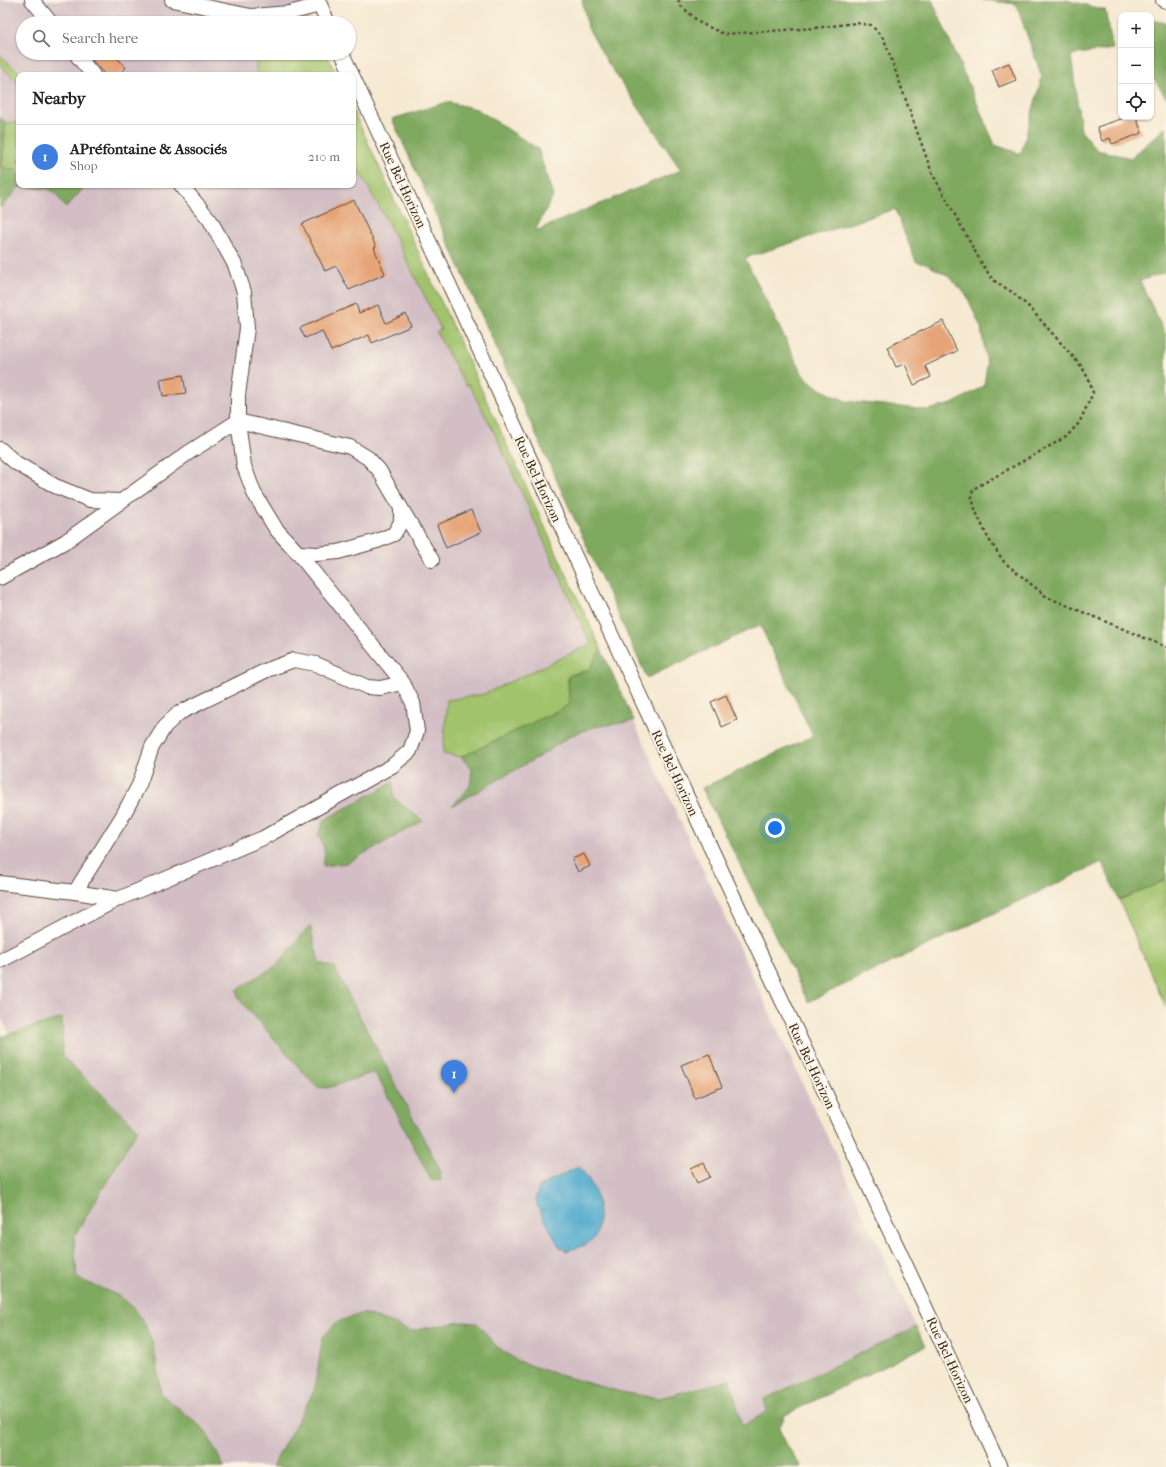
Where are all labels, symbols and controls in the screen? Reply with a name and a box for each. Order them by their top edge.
map controls [1118,12,1154,120]
button: + [1118,12,1154,48]
search box [16,16,356,60]
icon: search [30,27,52,49]
text: Search here [62,29,138,47]
button: − [1118,48,1154,84]
button: locate [1118,84,1154,120]
text: Nearby [32,88,86,108]
text: APréfontaine & Associés [70,140,227,158]
street label: Rue Bel-Horizon [376,140,430,231]
text: 1 [43,149,47,164]
text: 210 m [308,149,340,164]
text: Shop [70,158,98,173]
street label: Rue Bel-Horizon [511,434,565,525]
street label: Rue Bel-Horizon [648,728,702,819]
your location [765,818,785,838]
street label: Rue Bel-Horizon [785,1021,839,1112]
pin: 1 [441,1060,467,1093]
street label: Rue Bel-Horizon [923,1315,977,1406]

